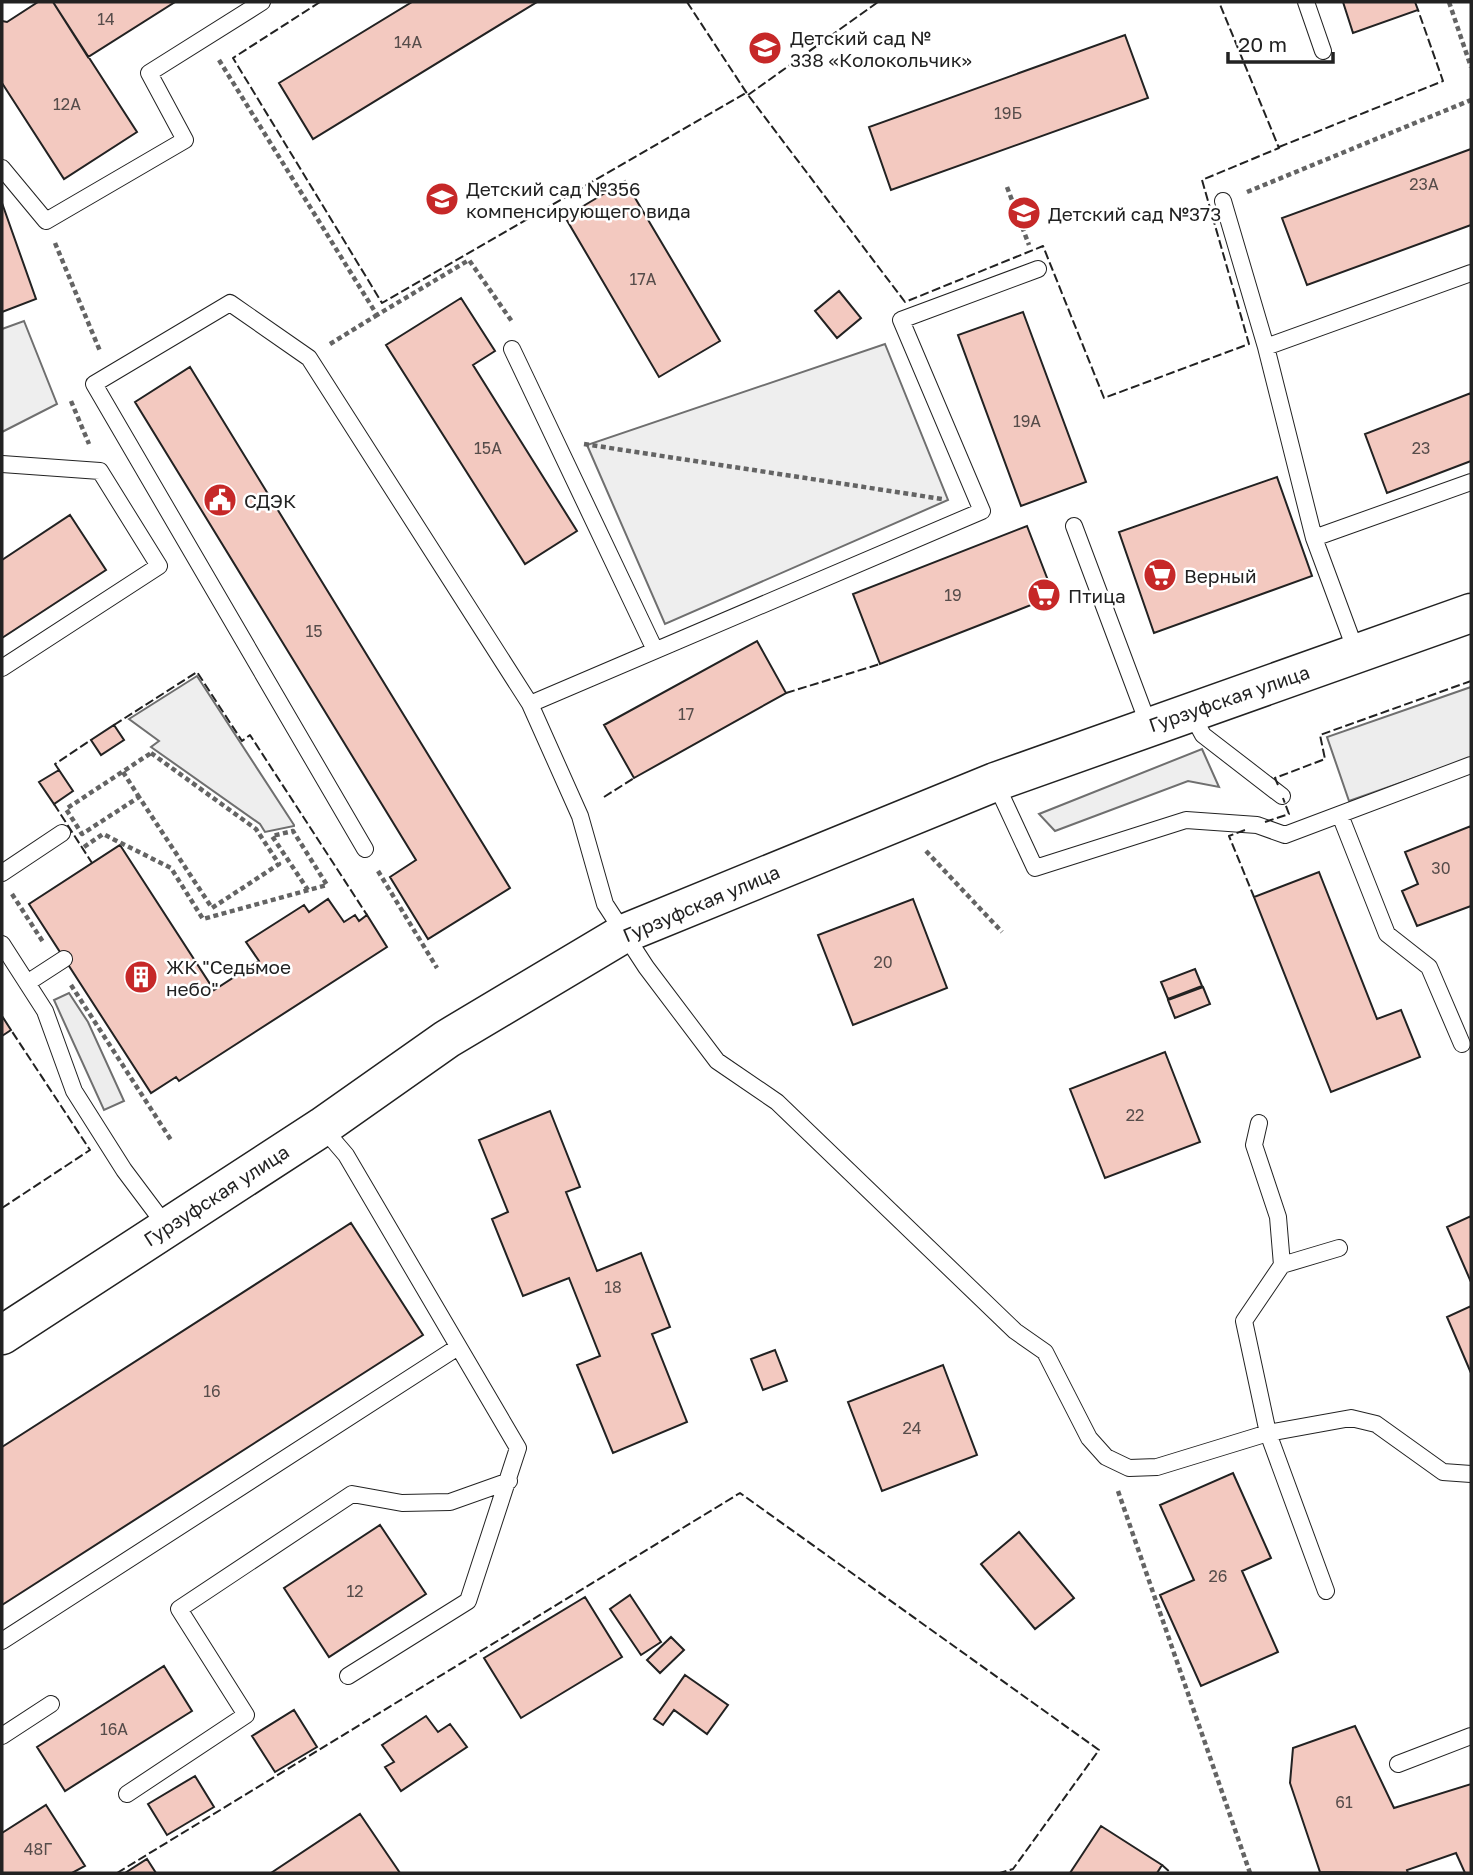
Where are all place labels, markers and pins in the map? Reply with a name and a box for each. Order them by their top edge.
place label: Детский сад № 338 «Колокольчик» [790,26,972,71]
school or university icon: Детский сад № 338 «Колокольчик» [746,29,784,67]
place label: Детский сад №356 компенсирующего вида [466,177,691,222]
school or university icon: Детский сад №356 компенсирующего вида [423,180,461,218]
school or university icon: Детский сад №373 [1005,194,1043,232]
place label: Детский сад №373 [1048,202,1221,225]
public building icon: СДЭК [201,481,239,519]
place label: СДЭК [244,489,296,512]
supermarket icon: Верный [1141,556,1179,594]
place label: Верный [1184,564,1257,587]
supermarket icon: Птица [1025,576,1063,614]
place label: Птица [1068,584,1126,607]
place label: ЖК "Седьмое небо" [166,955,291,1000]
building icon: ЖК "Седьмое небо" [122,958,160,996]

